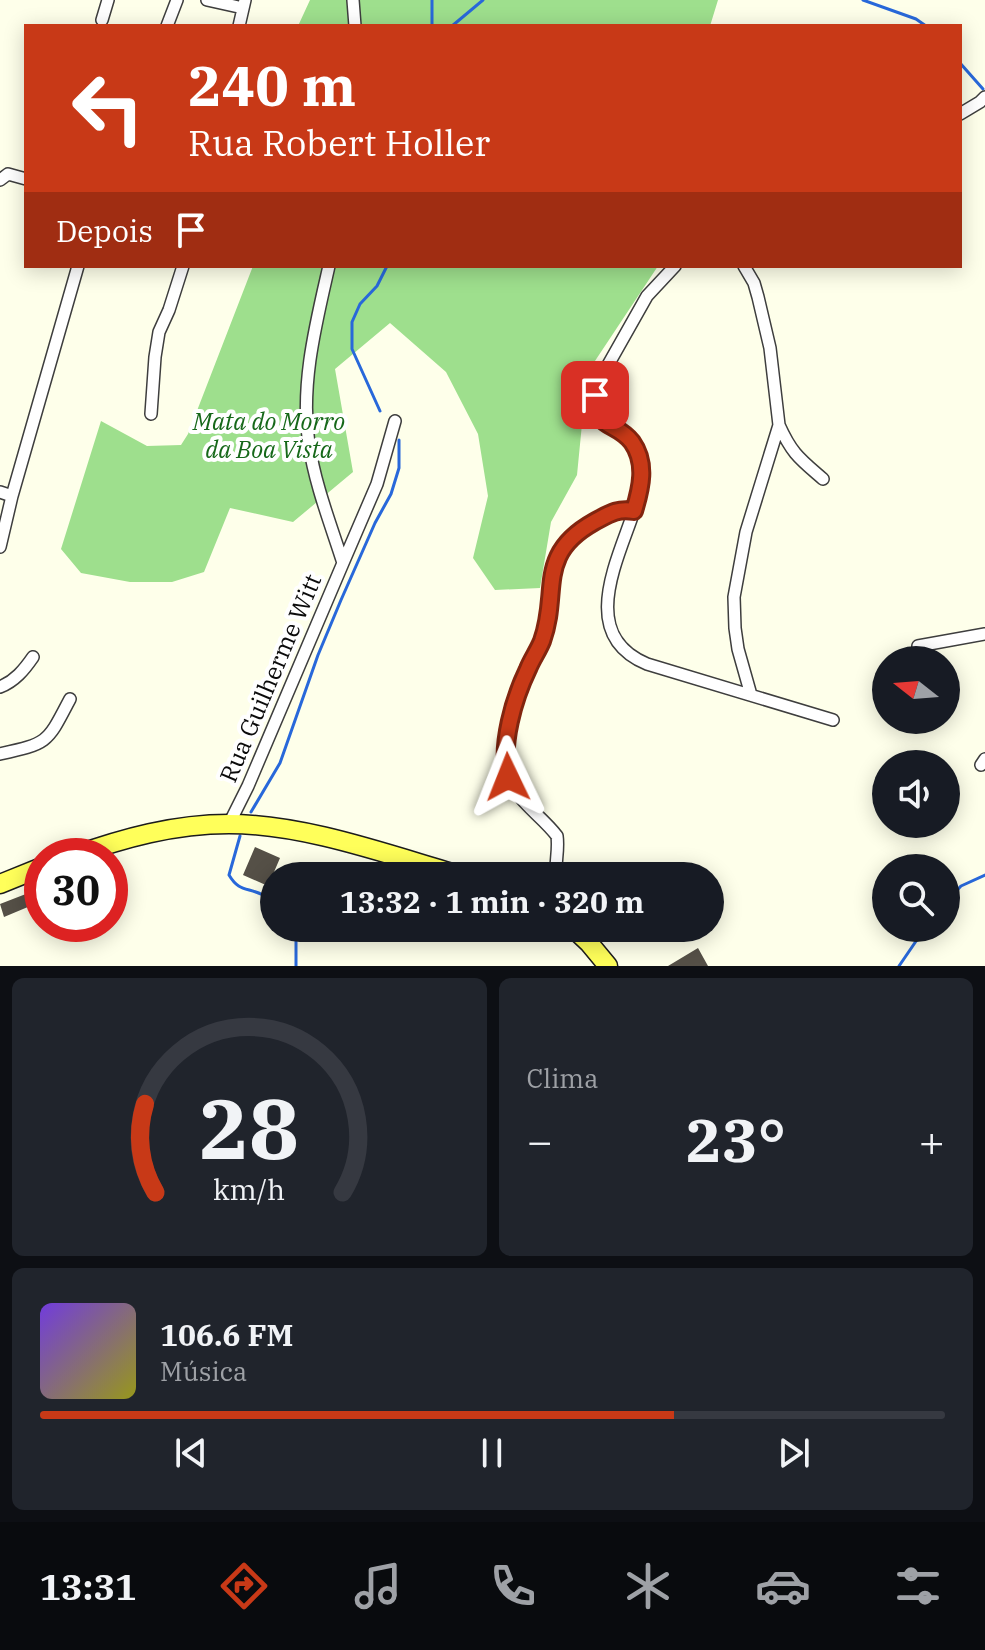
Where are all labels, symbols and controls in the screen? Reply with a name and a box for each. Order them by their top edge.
text: 240 m [188,49,356,121]
icon: left [56,56,160,160]
text: Rua Robert Holler [188,119,490,166]
icon: arrive [169,208,213,252]
text: Depois [56,211,153,250]
pin [561,361,629,429]
icon: arrive [573,373,617,417]
park label: Mata do Morro da Boa Vista [192,405,345,465]
street label: Rua Guilherme Witt [212,569,328,787]
north arrow [872,646,960,734]
map controls [872,646,960,942]
position arrow [466,735,550,819]
button: sound [872,750,960,838]
speed limit sign: 30 [24,838,128,942]
button: search [872,854,960,942]
text: 13:32 · 1 min · 320 m [340,882,644,921]
text: Clima [527,1061,598,1095]
text: 28 [199,1074,299,1182]
text: 23° [686,1100,786,1179]
text: − [527,1112,553,1169]
text: + [919,1112,945,1169]
text: km/h [213,1171,285,1208]
text: 106.6 FM [160,1315,293,1354]
text: Música [160,1354,247,1388]
icon: previous [169,1431,213,1475]
icon: pause [470,1431,514,1475]
icon: next [772,1431,816,1475]
icon: directions [216,1558,272,1614]
icon: music [350,1558,406,1614]
icon: phone [485,1558,541,1614]
icon: climate [620,1558,676,1614]
icon: car [755,1558,811,1614]
icon: filters [890,1558,946,1614]
text: 13:31 [39,1563,137,1610]

